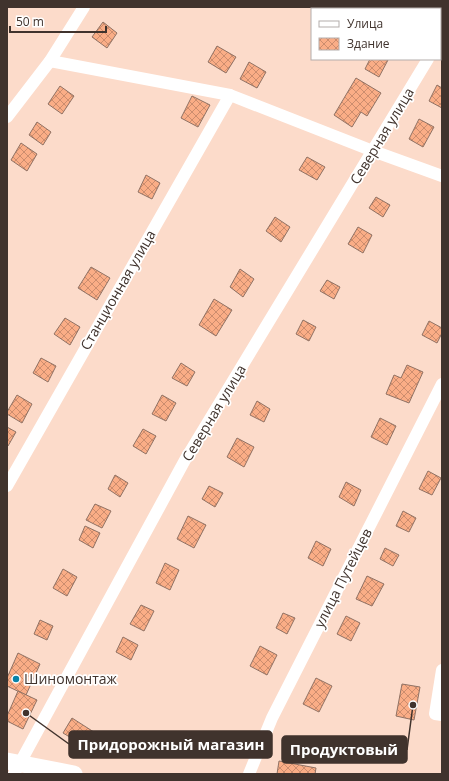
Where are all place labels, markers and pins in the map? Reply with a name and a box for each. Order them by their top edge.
place label: Шиномонтаж [24,669,118,688]
marker: Шиномонтаж [11,674,21,684]
callout: Придорожный магазин [69,731,272,758]
callout: Продуктовый [282,736,407,763]

